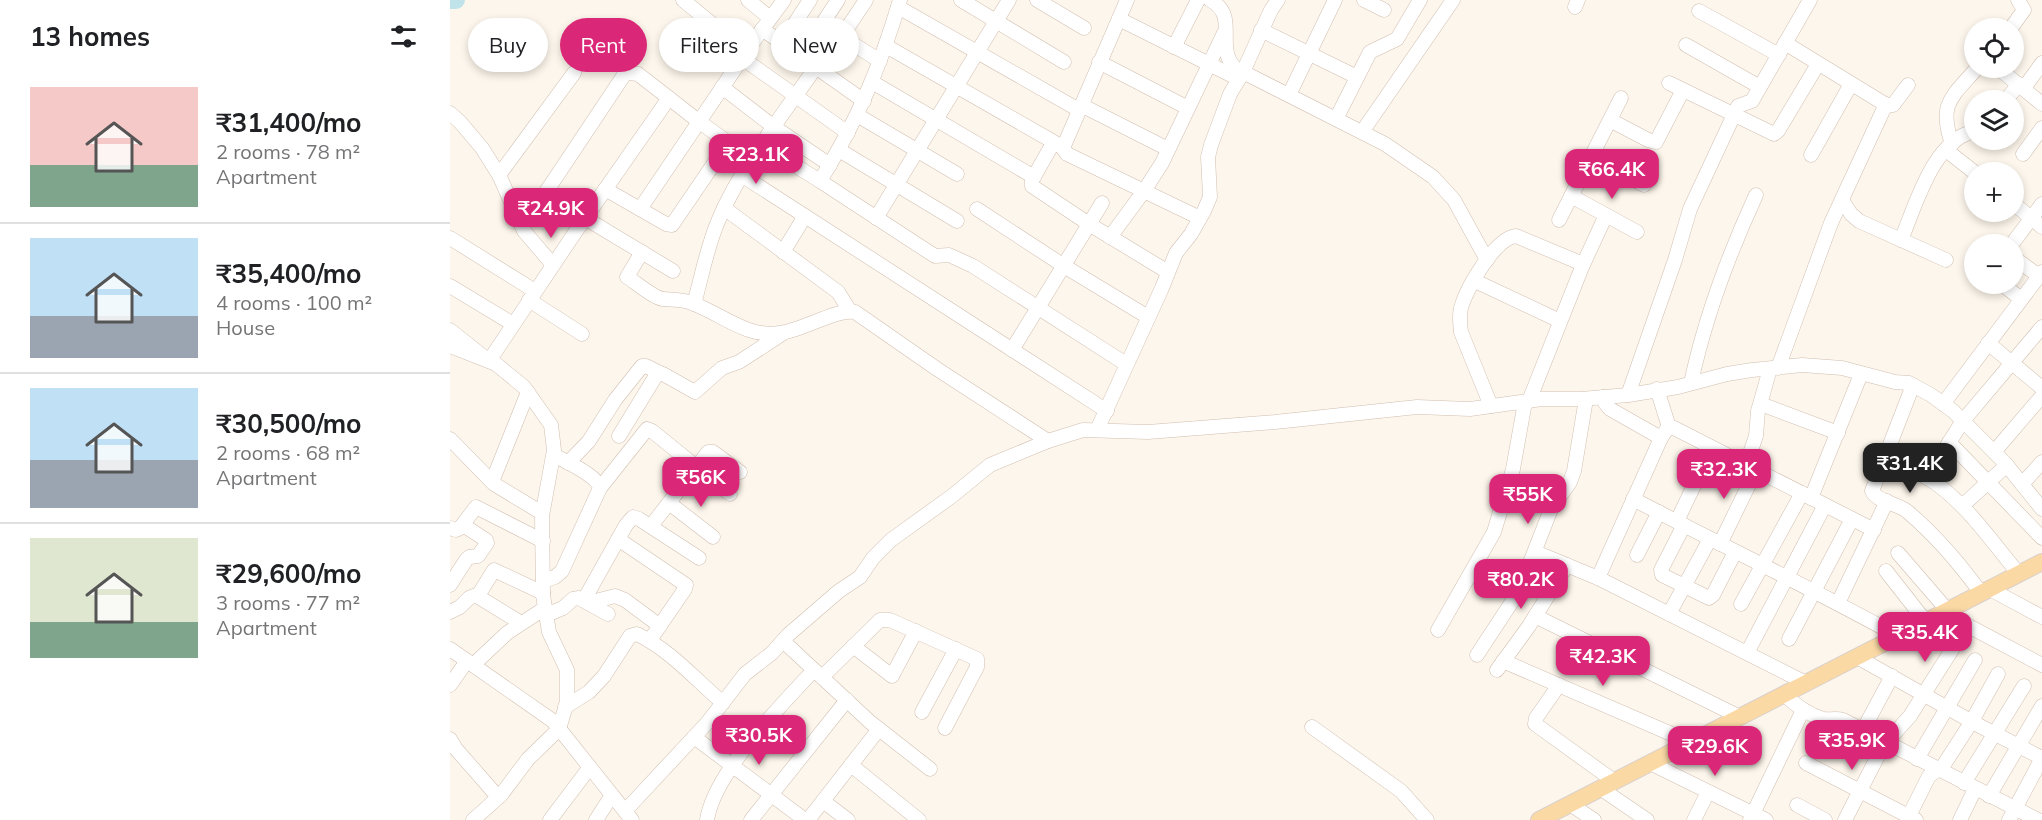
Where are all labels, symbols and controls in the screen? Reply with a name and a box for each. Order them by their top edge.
chip: Buy [468,18,548,72]
chip: Rent [560,18,647,72]
chip: Filters [659,18,759,72]
chip: New [771,18,859,72]
map controls [1964,18,2024,294]
button: locate [1964,18,2024,78]
text: 13 homes [30,20,150,53]
icon: filters [387,20,420,53]
button: layers [1964,90,2024,150]
text: ₹31,400/mo [216,106,361,139]
icon: home [78,111,150,183]
pin: ₹23.1K [707,134,805,185]
text: 2 rooms · 78 m² [216,139,360,164]
text: ₹23.1K [723,141,789,166]
pin: ₹66.4K [1563,149,1661,200]
text: ₹66.4K [1579,156,1645,181]
button: + [1964,162,2024,222]
text: Apartment [216,164,317,189]
pin: ₹24.9K [502,188,600,239]
text: ₹24.9K [518,195,584,220]
button: − [1964,234,2024,294]
text: ₹35,400/mo [216,257,361,290]
icon: home [78,262,150,334]
text: 4 rooms · 100 m² [216,290,372,315]
text: House [216,315,275,340]
text: ₹30,500/mo [216,407,361,440]
icon: home [78,412,150,484]
text: 2 rooms · 68 m² [216,440,360,465]
pin: ₹31.4K [1861,443,1959,494]
pin: ₹32.3K [1675,449,1773,500]
text: ₹31.4K [1877,450,1943,475]
text: ₹32.3K [1691,456,1757,481]
pin: ₹56K [665,457,737,508]
text: ₹56K [676,464,726,489]
text: Apartment [216,465,317,490]
pin: ₹55K [1492,474,1564,525]
text: ₹55K [1503,481,1553,506]
text: ₹29,600/mo [216,557,361,590]
pin: ₹80.2K [1472,559,1570,610]
icon: home [78,562,150,634]
text: ₹80.2K [1488,566,1554,591]
text: 3 rooms · 77 m² [216,590,360,615]
pin: ₹35.4K [1876,612,1974,663]
text: Apartment [216,615,317,640]
text: ₹35.4K [1892,619,1958,644]
pin: ₹42.3K [1554,636,1652,687]
text: ₹42.3K [1570,643,1636,668]
pin: ₹30.5K [710,715,808,766]
pin: ₹35.9K [1803,720,1901,771]
text: ₹30.5K [726,722,792,747]
pin: ₹29.6K [1666,726,1764,777]
text: ₹35.9K [1819,727,1885,752]
text: ₹29.6K [1682,733,1748,758]

